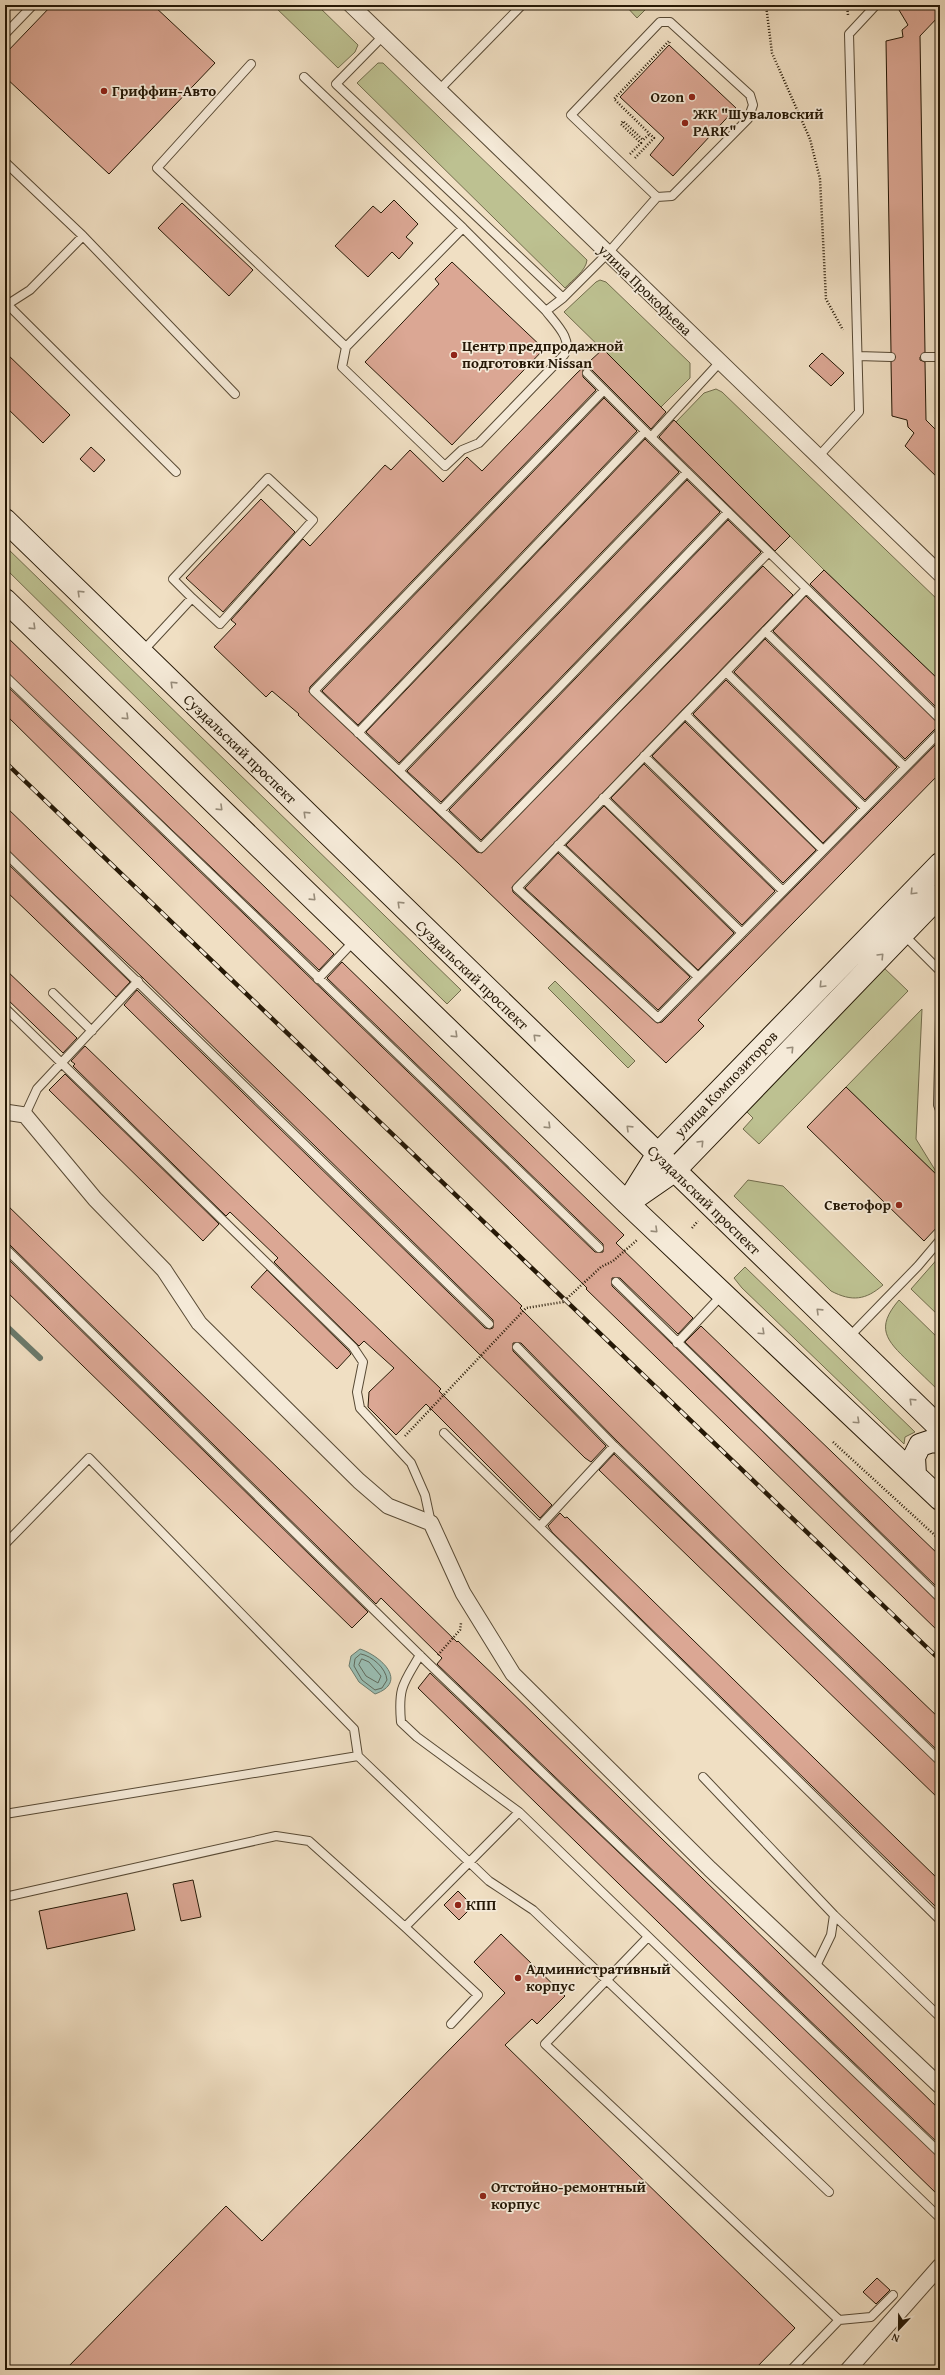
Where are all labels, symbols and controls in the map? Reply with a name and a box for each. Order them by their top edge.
place label: Гриффин-Авто [112,80,216,101]
marker: Гриффин-Авто [99,86,109,96]
place label: Ozon [651,86,684,107]
marker: Ozon [687,92,697,102]
place label: ЖК "Шуваловский PARK" [692,103,824,141]
marker: ЖК "Шуваловский PARK" [680,118,690,128]
street label: улица Прокофьева [593,239,698,341]
place label: Центр предпродажной подготовки Nissan [462,335,624,373]
marker: Центр предпродажной подготовки Nissan [449,350,459,360]
one-way arrow [77,590,85,598]
one-way arrow [28,622,36,630]
one-way arrow [170,681,178,689]
street label: Суздальский проспект [179,689,302,809]
one-way arrow [122,712,129,719]
one-way arrow [215,803,223,810]
one-way arrow [303,811,311,818]
one-way arrow [910,887,918,895]
one-way arrow [308,893,316,901]
one-way arrow [397,902,404,909]
street label: Суздальский проспект [411,915,534,1035]
one-way arrow [876,953,884,961]
one-way arrow [819,980,827,988]
street label: улица Композиторов [668,1026,782,1142]
one-way arrow [450,1030,458,1038]
one-way arrow [533,1034,541,1042]
one-way arrow [786,1046,794,1054]
one-way arrow [543,1121,551,1129]
one-way arrow [626,1125,634,1133]
street label: Суздальский проспект [643,1140,766,1260]
one-way arrow [696,1140,704,1148]
place label: Светофор [824,1194,891,1215]
marker: Светофор [894,1200,904,1210]
one-way arrow [650,1225,658,1233]
one-way arrow [816,1308,824,1316]
one-way arrow [758,1327,765,1334]
one-way arrow [909,1398,917,1406]
one-way arrow [852,1416,860,1424]
place label: КПП [466,1894,496,1915]
marker: КПП [453,1900,463,1910]
place label: Административный корпус [526,1958,671,1996]
marker: Административный корпус [513,1973,523,1983]
place label: Отстойно-ремонтный корпус [491,2176,647,2214]
marker: Отстойно-ремонтный корпус [478,2191,488,2201]
north arrow [879,2309,919,2349]
text: N [888,2329,902,2347]

